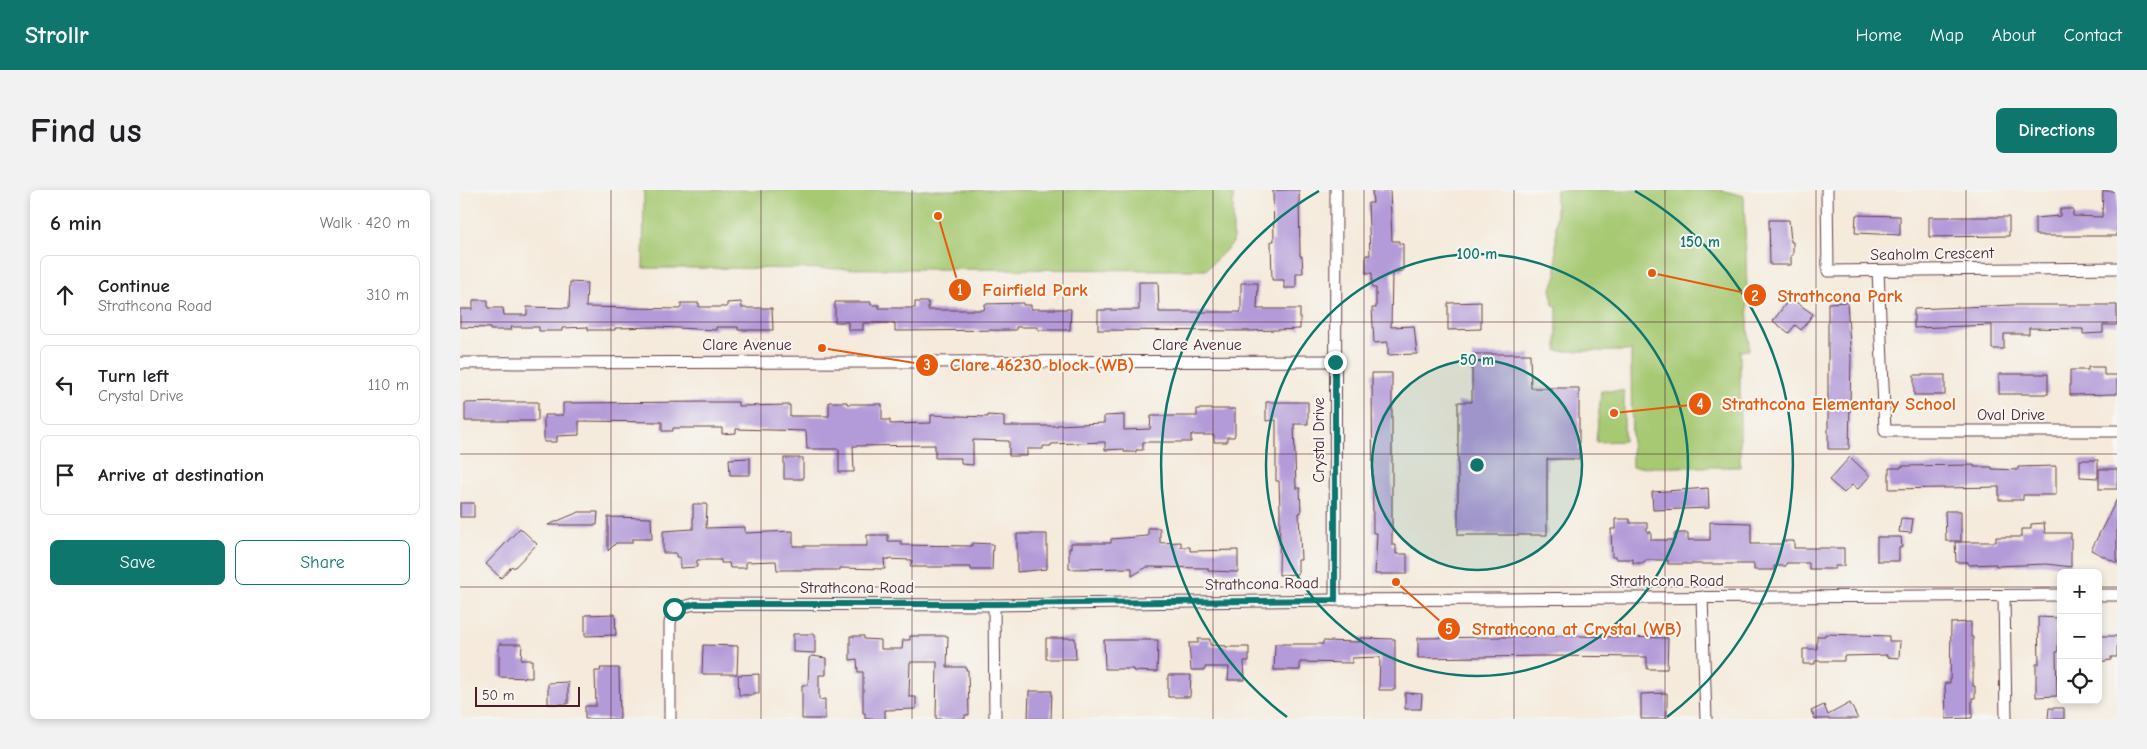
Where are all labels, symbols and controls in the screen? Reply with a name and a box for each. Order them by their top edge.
text: Strollr [25,21,89,49]
text: Home [1855,25,1902,46]
text: Map [1930,25,1964,46]
text: About [1992,25,2036,46]
text: Contact [2064,25,2122,46]
button: Directions [1996,108,2117,153]
text: Find us [30,110,142,151]
text: 6 min [50,211,102,235]
text: Walk · 420 m [320,214,410,232]
text: 150 m [1680,233,1720,251]
street label: Seaholm Crescent [1870,244,1995,264]
text: 100 m [1457,245,1497,263]
callout: Fairfield Park [947,273,1098,306]
text: Continue [98,275,170,297]
callout: Strathcona Park [1742,279,1912,312]
text: Fairfield Park [982,280,1088,301]
icon: ahead [51,281,79,309]
text: 1 [957,281,963,299]
text: 310 m [366,286,409,304]
text: Strathcona Park [1777,286,1903,307]
text: 2 [1751,287,1759,305]
text: Strathcona Road [98,297,212,315]
street label: Clare Avenue [702,336,792,354]
street label: Clare Avenue [1152,336,1242,354]
callout: Clare 46230 block (WB) [914,349,1144,382]
route end [1324,351,1347,374]
text: 50 m [1460,351,1494,369]
text: Clare 46230 block (WB) [950,355,1134,376]
text: 3 [923,356,931,374]
text: Turn left [98,365,169,387]
icon: left [51,371,79,399]
text: 110 m [368,376,409,394]
text: Crystal Drive [98,387,184,405]
callout: Strathcona Elementary School [1687,387,1966,420]
text: Strathcona Elementary School [1722,394,1956,415]
text: 4 [1696,395,1704,413]
street label: Crystal Drive [1310,397,1328,483]
street label: Oval Drive [1977,406,2045,424]
centre of rings [1468,456,1486,474]
icon: arrive [51,461,79,489]
text: Arrive at destination [98,464,264,486]
button: Save [50,540,225,585]
button: Share [235,540,410,585]
map controls [2057,569,2102,704]
button: + [2057,569,2102,614]
street label: Strathcona Road [1610,572,1724,590]
street label: Strathcona Road [1205,574,1319,594]
street label: Strathcona Road [800,579,914,597]
route start [663,598,686,621]
callout: Strathcona at Crystal (WB) [1437,612,1692,645]
button: − [2057,614,2102,659]
text: Strathcona at Crystal (WB) [1472,619,1682,640]
text: 5 [1445,620,1453,638]
button: locate [2057,659,2102,704]
scale bar [475,684,580,707]
text: 50 m [482,687,514,704]

